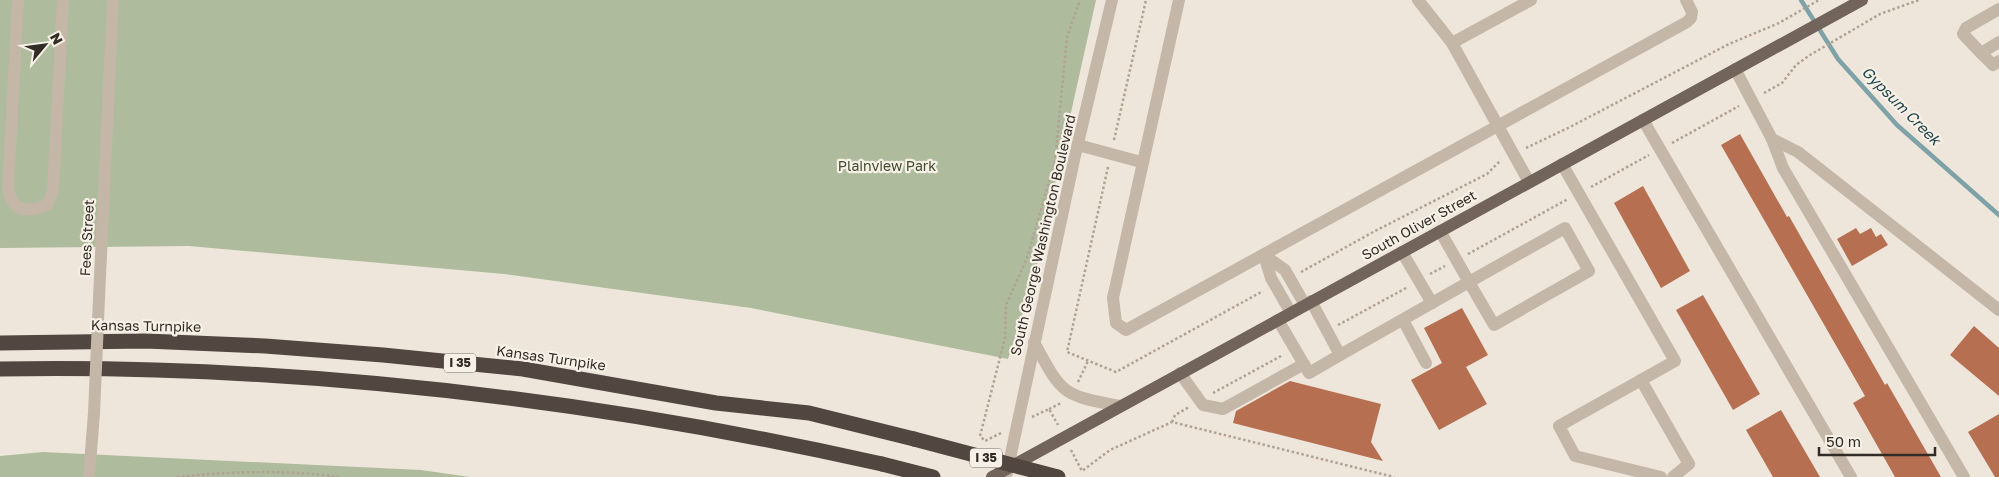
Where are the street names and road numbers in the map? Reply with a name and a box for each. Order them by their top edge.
street label: South George Washington Boulevard [1006,113,1079,357]
street label: South Oliver Street [1359,186,1479,263]
street label: Fees Street [76,199,97,277]
street label: Kansas Turnpike [91,316,201,335]
street label: Kansas Turnpike [495,341,607,374]
road number: I 35 [444,353,476,372]
road number: I 35 [970,448,1002,468]

